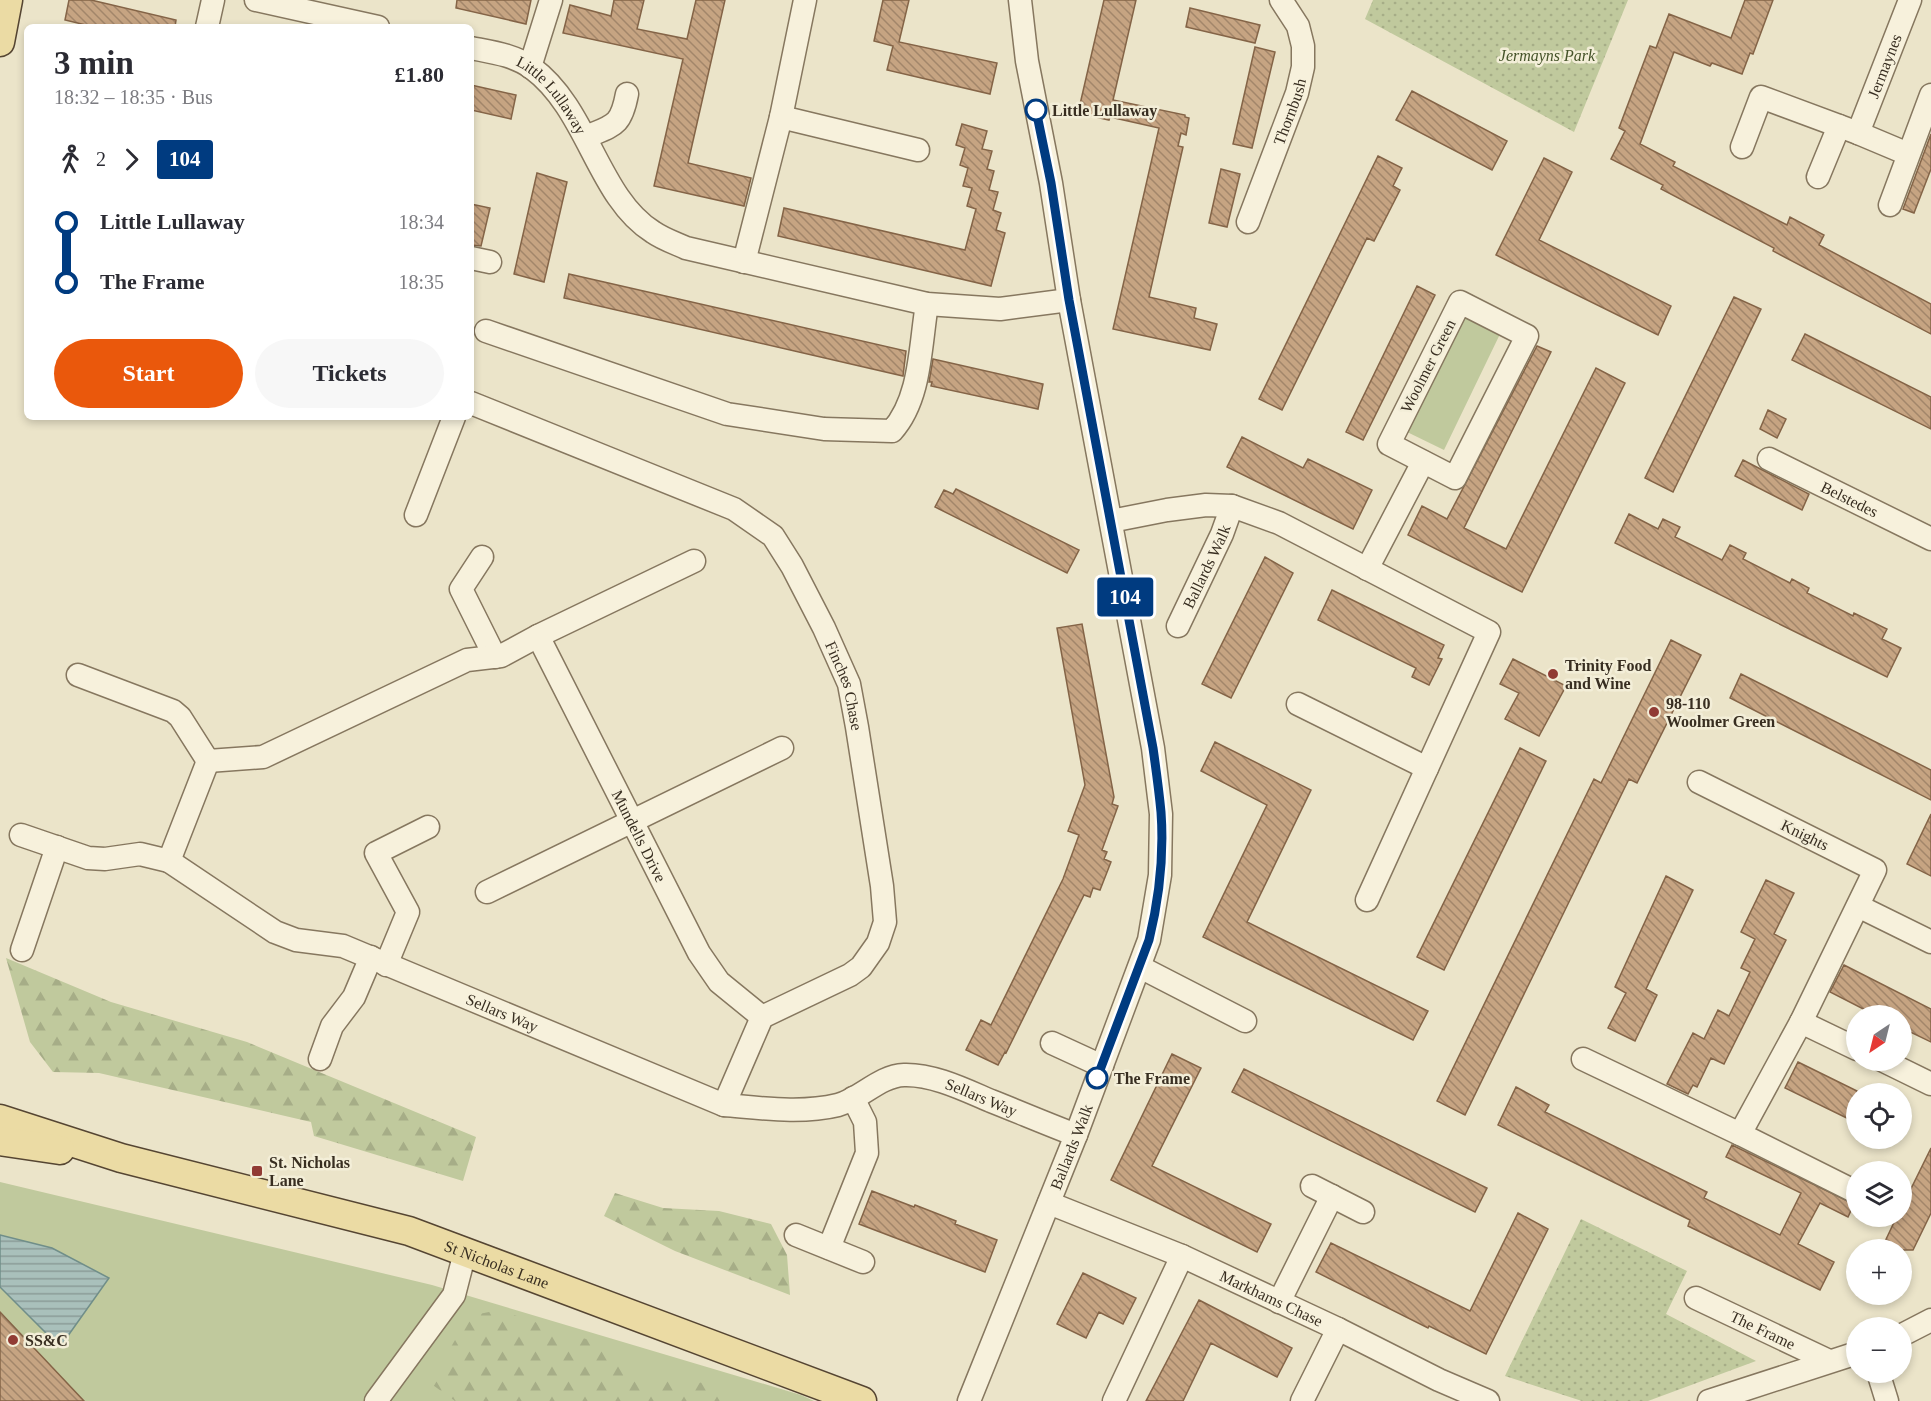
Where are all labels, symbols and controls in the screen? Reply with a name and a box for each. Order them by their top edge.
street label: Jermaynes [1864,31,1904,101]
text: 3 min [54,45,134,81]
park label: Jermayns Park [1499,47,1596,65]
street label: Little Lullaway [514,52,590,137]
text: £1.80 [395,62,444,87]
street label: Thornbush [1270,77,1309,147]
text: 18:32 – 18:35 · Bus [54,86,213,108]
marker: Little Lullaway [1025,99,1047,121]
place label: Little Lullaway [1052,102,1157,120]
icon: walk [54,143,87,176]
icon: forward [115,143,148,176]
text: 104 [169,147,201,171]
text: 2 [96,148,106,170]
text: Little Lullaway [100,209,245,234]
text: 18:34 [398,211,444,233]
text: The Frame [100,269,204,294]
text: 18:35 [398,271,444,293]
street label: Woolmer Green [1397,317,1459,415]
button: Start [54,339,243,408]
button: Tickets [255,339,444,408]
street label: Belstedes [1818,478,1881,520]
street label: Ballards Walk [1179,522,1233,611]
line badge: 104 [1090,578,1160,616]
text: 104 [1109,585,1141,609]
street label: Finches Chase [822,638,866,732]
place label: Trinity Food and Wine [1565,657,1651,692]
marker: Trinity Food and Wine [1546,667,1560,681]
place label: 98-110 Woolmer Green [1666,695,1775,730]
marker: 98-110 Woolmer Green [1647,705,1661,719]
street label: Mundells Drive [609,787,670,885]
street label: Knights [1778,816,1831,855]
street label: Sellars Way [464,990,541,1036]
north arrow [1846,1005,1912,1071]
map controls [1846,1005,1912,1383]
marker: The Frame [1086,1067,1108,1089]
place label: The Frame [1114,1070,1190,1087]
street label: Sellars Way [943,1075,1020,1120]
button: locate [1846,1083,1912,1149]
street label: Ballards Walk [1046,1102,1095,1192]
place label: St. Nicholas Lane [269,1154,350,1189]
button: layers [1846,1161,1912,1227]
marker: St. Nicholas Lane [250,1164,264,1178]
street label: St Nicholas Lane [442,1237,551,1291]
button: + [1846,1239,1912,1305]
street label: Markhams Chase [1217,1267,1326,1329]
street label: The Frame [1728,1307,1798,1352]
button: − [1846,1317,1912,1383]
place label: SS&C [25,1332,68,1349]
marker: SS&C [6,1333,20,1347]

